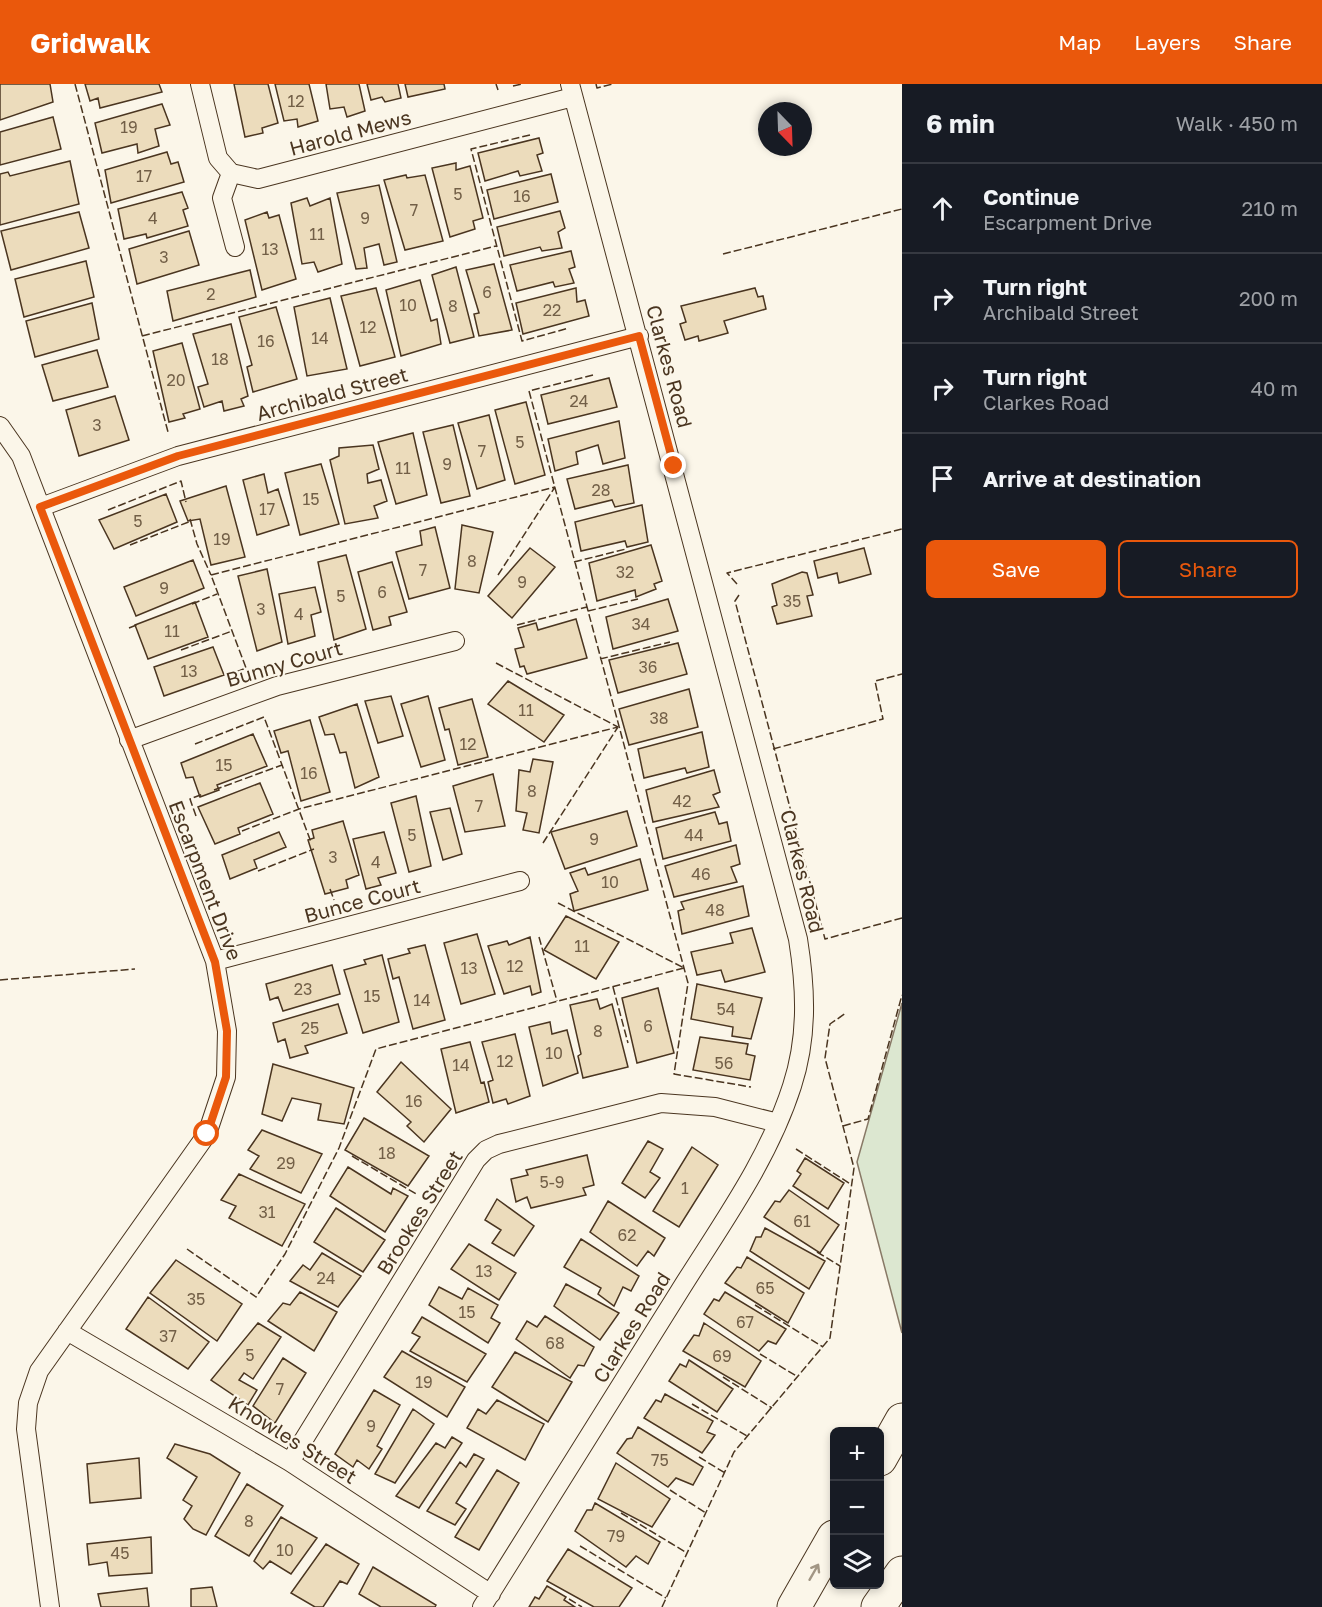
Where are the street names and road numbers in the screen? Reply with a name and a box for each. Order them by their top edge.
street label: Harold Mews [287,104,413,160]
street label: Clarkes Road [642,302,698,430]
street label: Archibald Street [254,361,410,425]
street label: Bunny Court [223,635,345,691]
street label: Escarpment Drive [165,797,247,963]
street label: Clarkes Road [776,807,830,935]
street label: Bunce Court [301,873,423,927]
street label: Brookes Street [371,1145,467,1279]
street label: Clarkes Road [587,1267,675,1387]
street label: Knowles Street [224,1390,362,1488]

